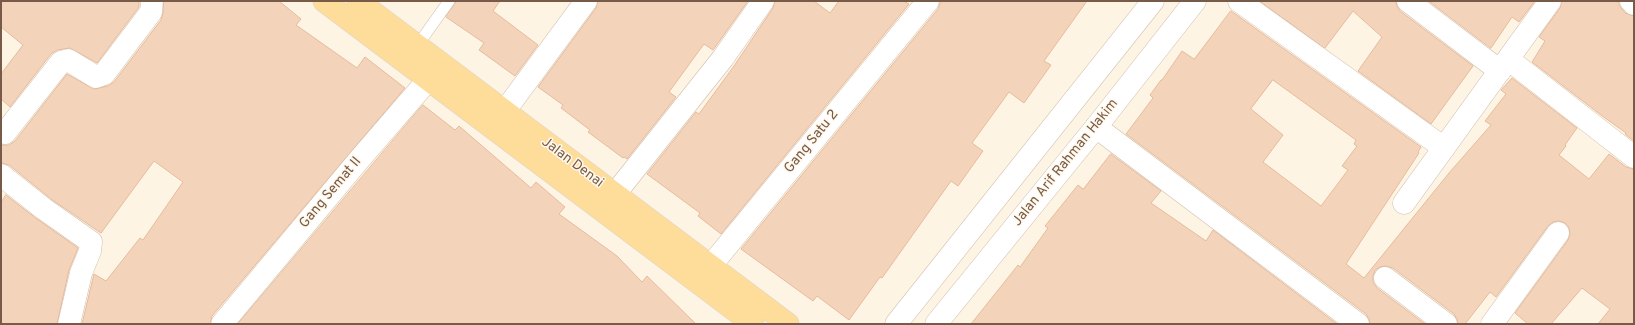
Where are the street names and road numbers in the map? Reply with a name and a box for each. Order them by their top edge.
street label: Jalan Arif Rahman Hakim [1010,96,1122,230]
street label: Gang Satu 2 [781,107,843,177]
street label: Jalan Denai [538,134,606,192]
street label: Gang Semat II [296,154,366,232]

